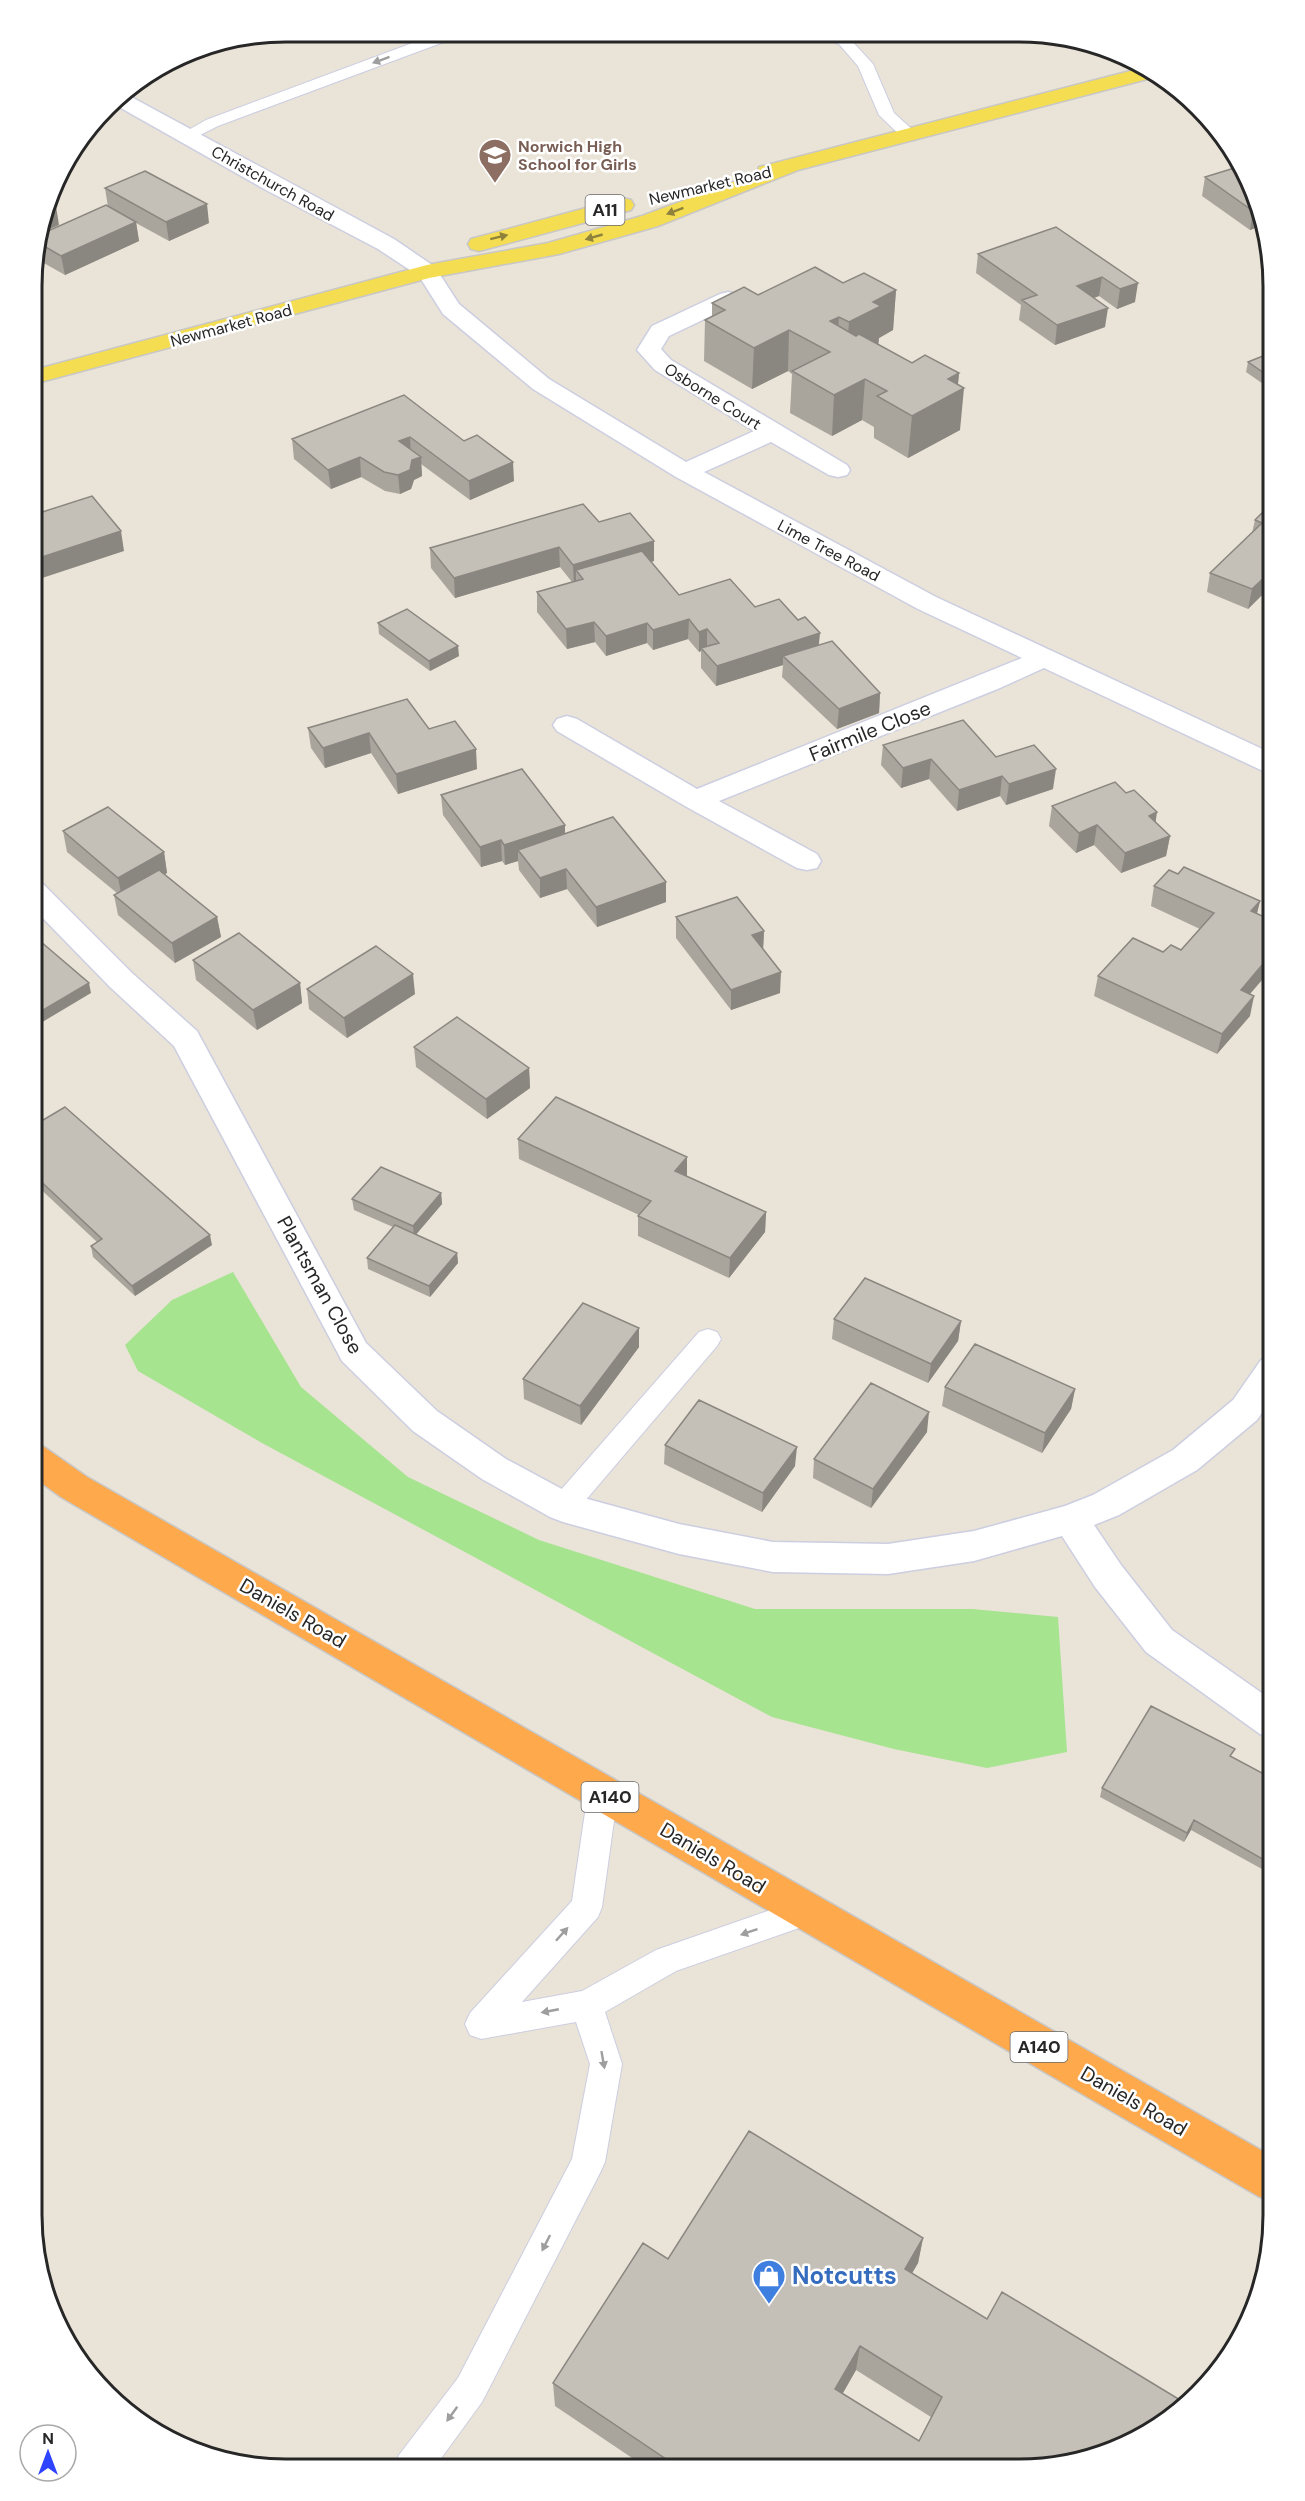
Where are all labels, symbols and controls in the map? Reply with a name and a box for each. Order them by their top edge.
one-way arrow [372,56,390,66]
place label: Norwich High School for Girls [518,136,637,175]
school or university icon: Norwich High School for Girls [477,137,513,184]
street label: Christchurch Road [208,141,338,226]
street label: Newmarket Road [647,161,773,210]
road number: A11 [586,195,624,225]
one-way arrow [666,207,684,216]
one-way arrow [489,232,508,242]
one-way arrow [585,233,603,242]
street label: Newmarket Road [168,299,294,352]
street label: Osborne Court [660,358,765,435]
street label: Lime Tree Road [774,515,884,586]
street label: Fairmile Close [805,695,935,767]
street label: Plantsman Close [271,1211,369,1359]
street label: Daniels Road [235,1572,351,1654]
road number: A140 [582,1782,638,1812]
street label: Daniels Road [655,1816,771,1900]
one-way arrow [555,1927,568,1942]
one-way arrow [740,1927,758,1937]
one-way arrow [541,2007,560,2016]
road number: A140 [1010,2032,1068,2062]
one-way arrow [599,2051,608,2070]
street label: Daniels Road [1076,2060,1192,2142]
one-way arrow [541,2235,551,2252]
shop icon: Notcutts [751,2258,787,2305]
place label: Notcutts [792,2260,897,2291]
one-way arrow [446,2405,458,2421]
north arrow [18,2423,78,2483]
text: N [42,2428,54,2449]

